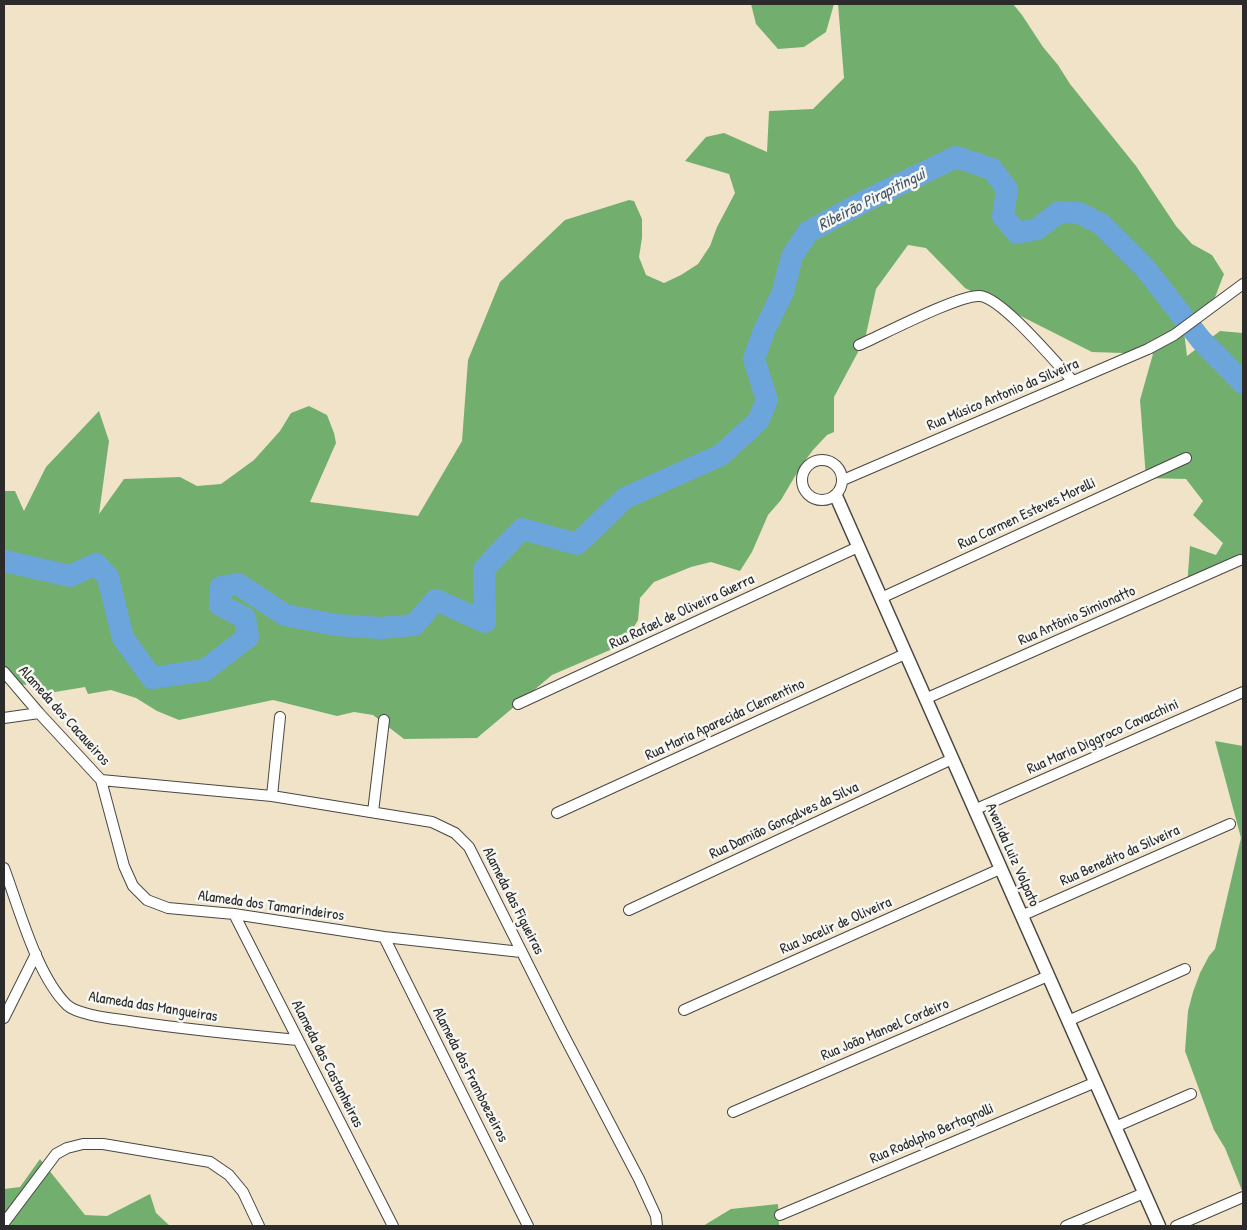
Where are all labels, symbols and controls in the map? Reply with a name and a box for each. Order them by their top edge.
water label: Ribeirão Pirapitingui [815,165,929,235]
street label: Rua Músico Antonio da Silveira [925,355,1081,435]
street label: Rua Carmen Esteves Morelli [955,474,1099,554]
street label: Rua Rafael de Oliveira Guerra [607,571,757,653]
street label: Rua Antônio Simionatto [1016,582,1138,650]
street label: Alameda dos Cacaueiros [14,662,114,770]
street label: Rua Maria Aparecida Clementino [643,675,807,765]
street label: Rua Maria Diggroco Cavacchini [1025,695,1181,779]
street label: Rua Damião Gonçalves da Silva [707,779,861,863]
street label: Avenida Luiz Volpato [981,800,1043,910]
street label: Rua Benedito da Silveira [1058,822,1182,890]
street label: Alameda das Figueiras [478,844,548,958]
street label: Alameda dos Tamarindeiros [197,887,345,925]
street label: Rua Jocelir de Oliveira [778,893,894,959]
street label: Alameda das Mangueiras [87,988,219,1026]
street label: Rua João Manoel Cordeiro [818,995,952,1065]
street label: Alameda das Castanheiras [287,997,367,1131]
street label: Alameda dos Framboezeiros [428,1005,512,1145]
street label: Rua Rodolpho Bertagnolli [867,1100,997,1168]

